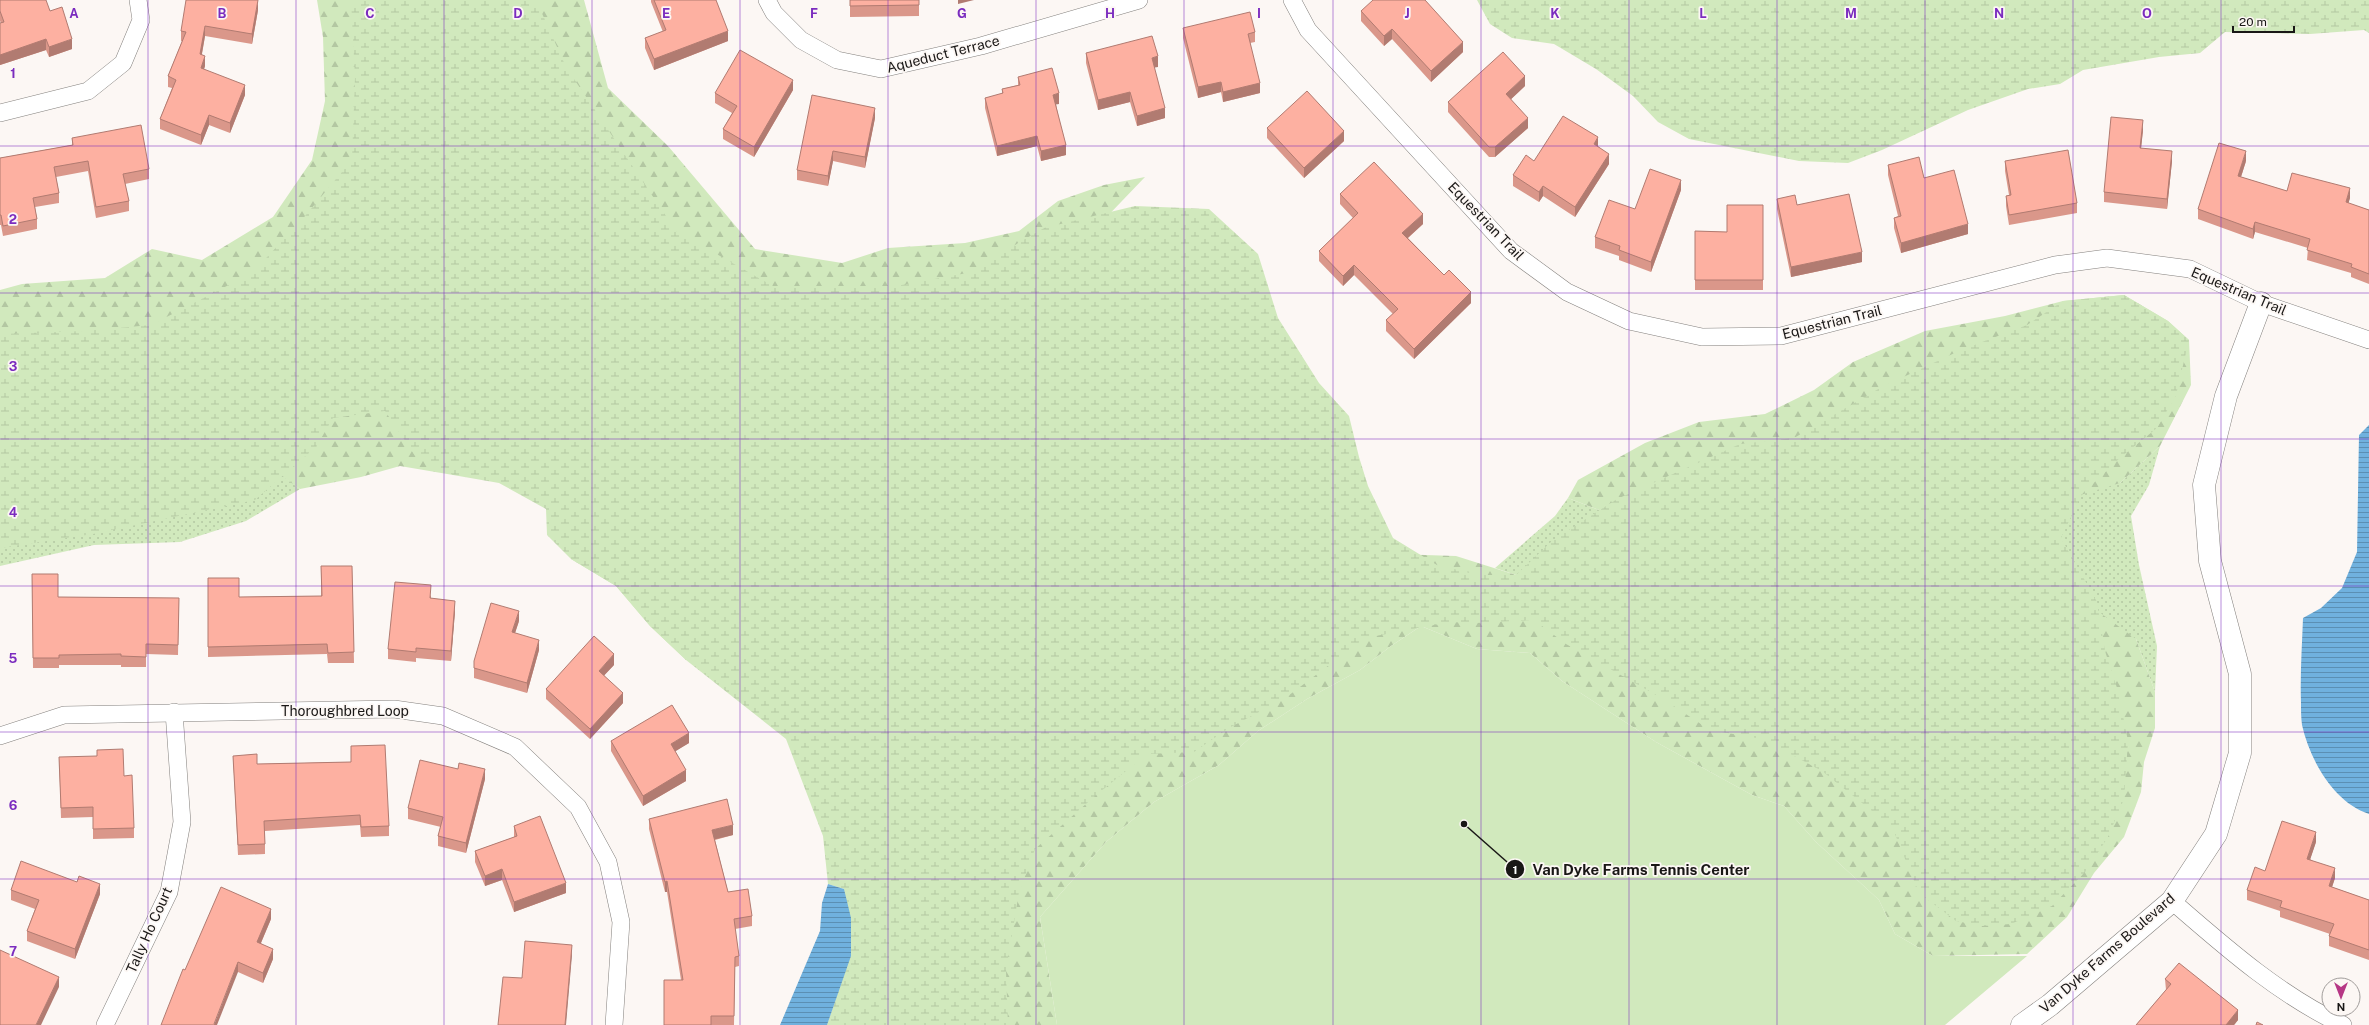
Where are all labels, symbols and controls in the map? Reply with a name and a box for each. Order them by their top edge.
text: A [69,6,79,21]
text: B [218,6,227,21]
text: C [365,6,375,21]
text: D [513,6,523,21]
text: E [662,6,670,21]
text: F [810,6,818,21]
text: G [957,6,967,21]
text: H [1105,6,1115,21]
text: I [1257,6,1261,21]
text: J [1404,6,1410,21]
text: K [1550,6,1560,21]
text: L [1699,6,1707,21]
text: M [1845,6,1857,21]
text: N [1994,6,2004,21]
text: O [2142,6,2152,21]
scale bar [2233,8,2294,34]
text: 20 m [2239,15,2267,29]
street label: Aqueduct Terrace [885,32,1001,76]
text: 1 [10,66,16,81]
street label: Equestrian Trail [1445,179,1527,263]
text: 2 [9,212,17,227]
street label: Equestrian Trail [2189,264,2289,318]
street label: Equestrian Trail [1781,302,1883,342]
text: 3 [9,359,18,374]
text: 4 [9,505,18,520]
text: 5 [9,651,18,666]
street label: Thoroughbred Loop [281,703,409,719]
text: 6 [9,798,18,813]
callout: Van Dyke Farms Tennis Center [1505,856,1758,883]
text: Van Dyke Farms Tennis Center [1533,861,1749,878]
text: 1 [1512,863,1518,877]
street label: Tally Ho Court [123,885,175,975]
street label: Van Dyke Farms Boulevard [2036,890,2178,1016]
text: 7 [9,944,17,959]
north arrow [2321,977,2361,1017]
text: N [2337,1001,2345,1013]

